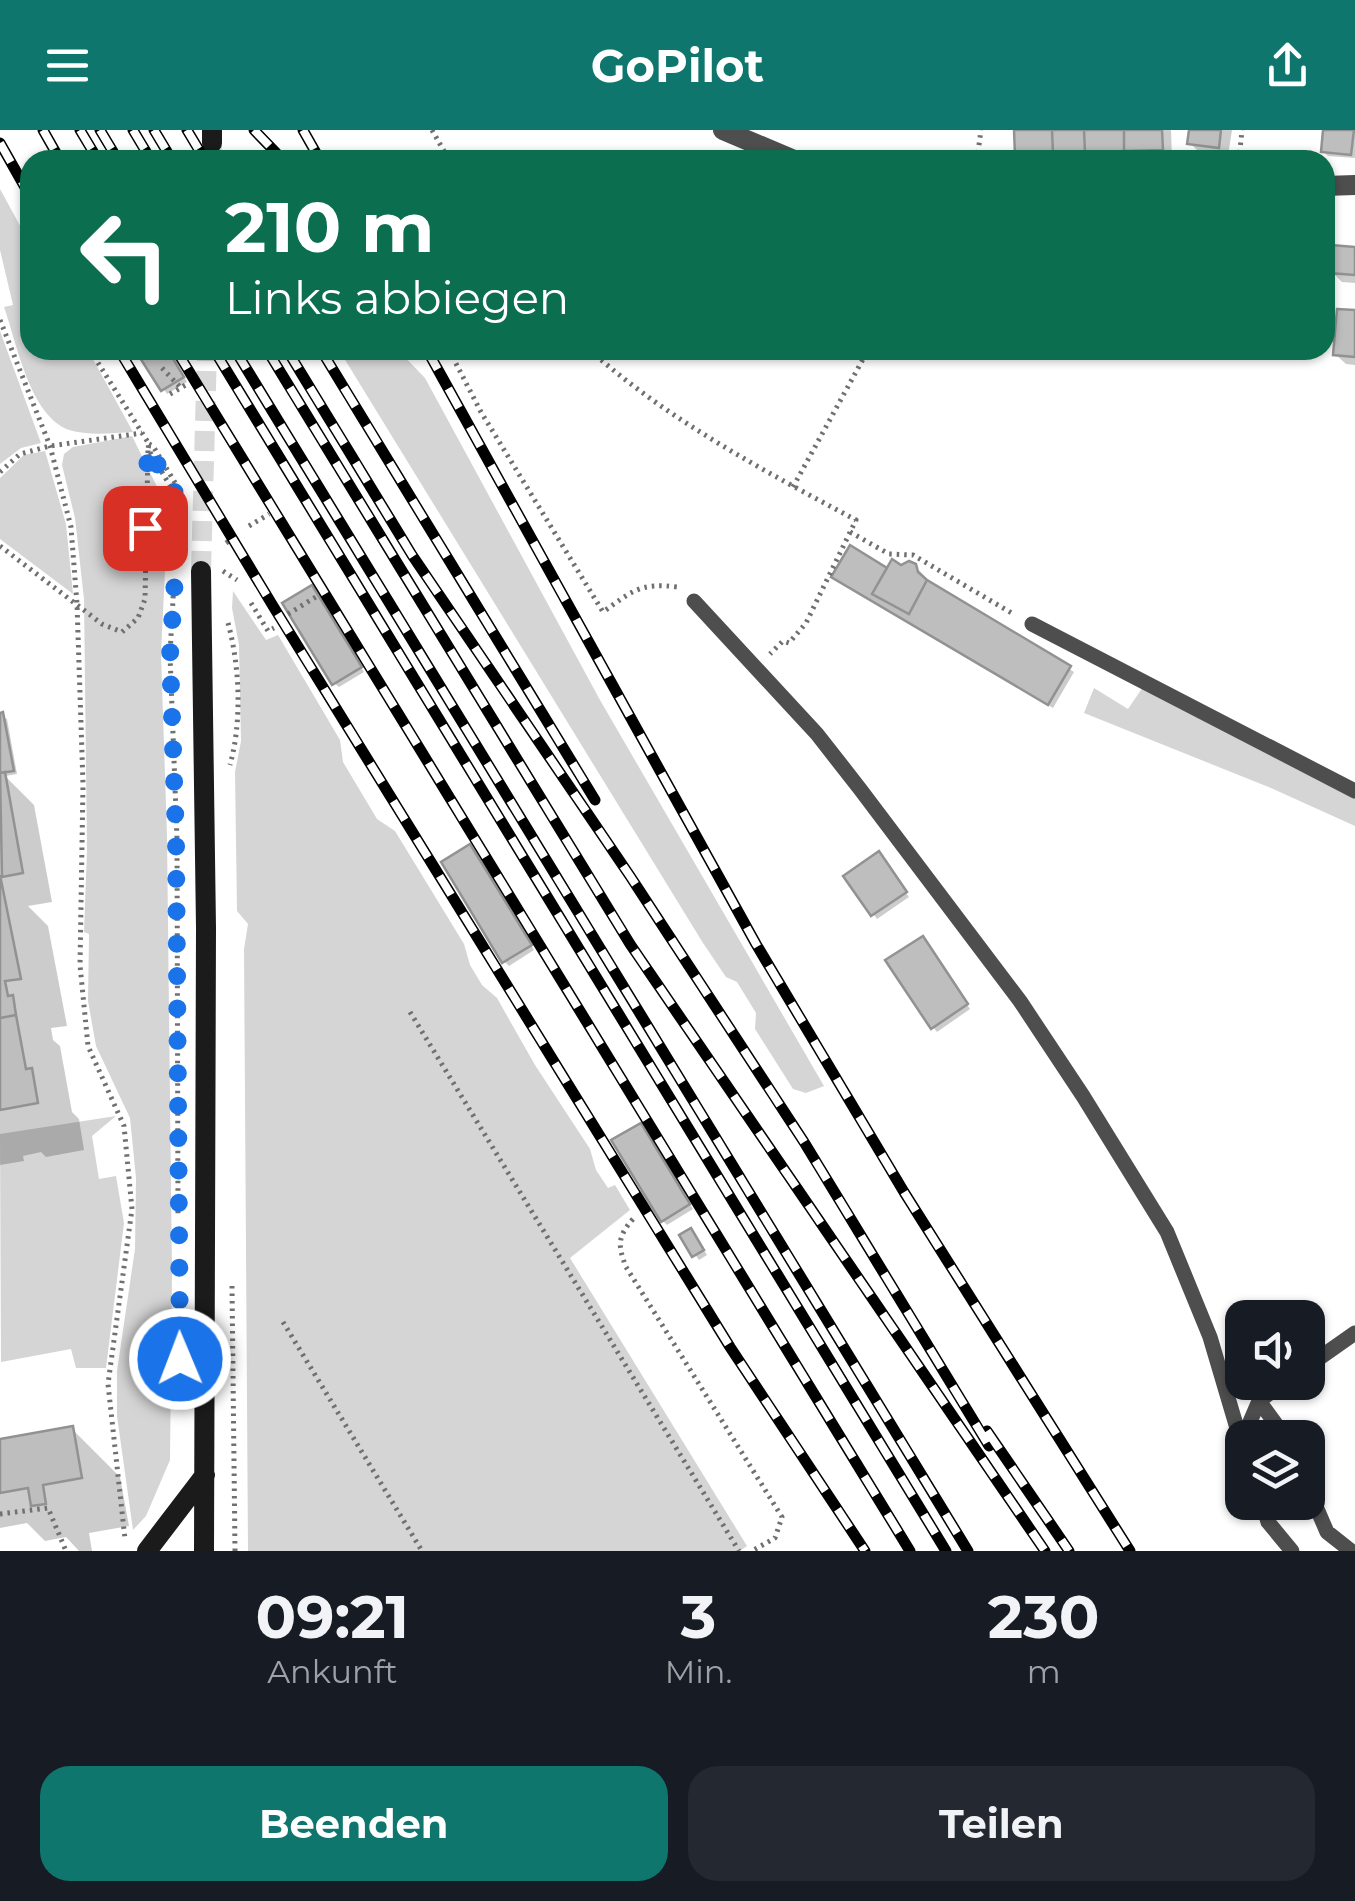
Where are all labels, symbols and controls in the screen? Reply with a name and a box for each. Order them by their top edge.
icon: menu [40,38,95,93]
text: GoPilot [591,38,764,93]
icon: share [1260,38,1315,93]
text: 210 m [225,184,435,270]
icon: left [60,190,190,320]
text: Links abbiegen [225,270,569,325]
pin [103,486,188,571]
icon: arrive [118,501,173,556]
map controls [1225,1300,1325,1520]
button: sound [1225,1300,1325,1400]
position arrow [128,1307,232,1411]
button: layers [1225,1420,1325,1520]
text: 09:21 [256,1580,409,1653]
text: 3 [681,1580,716,1653]
text: 230 [988,1580,1099,1653]
text: Ankunft [267,1652,398,1691]
text: Min. [665,1652,732,1691]
text: m [1027,1652,1061,1691]
button: Beenden [40,1766,668,1881]
button: Teilen [688,1766,1315,1881]

